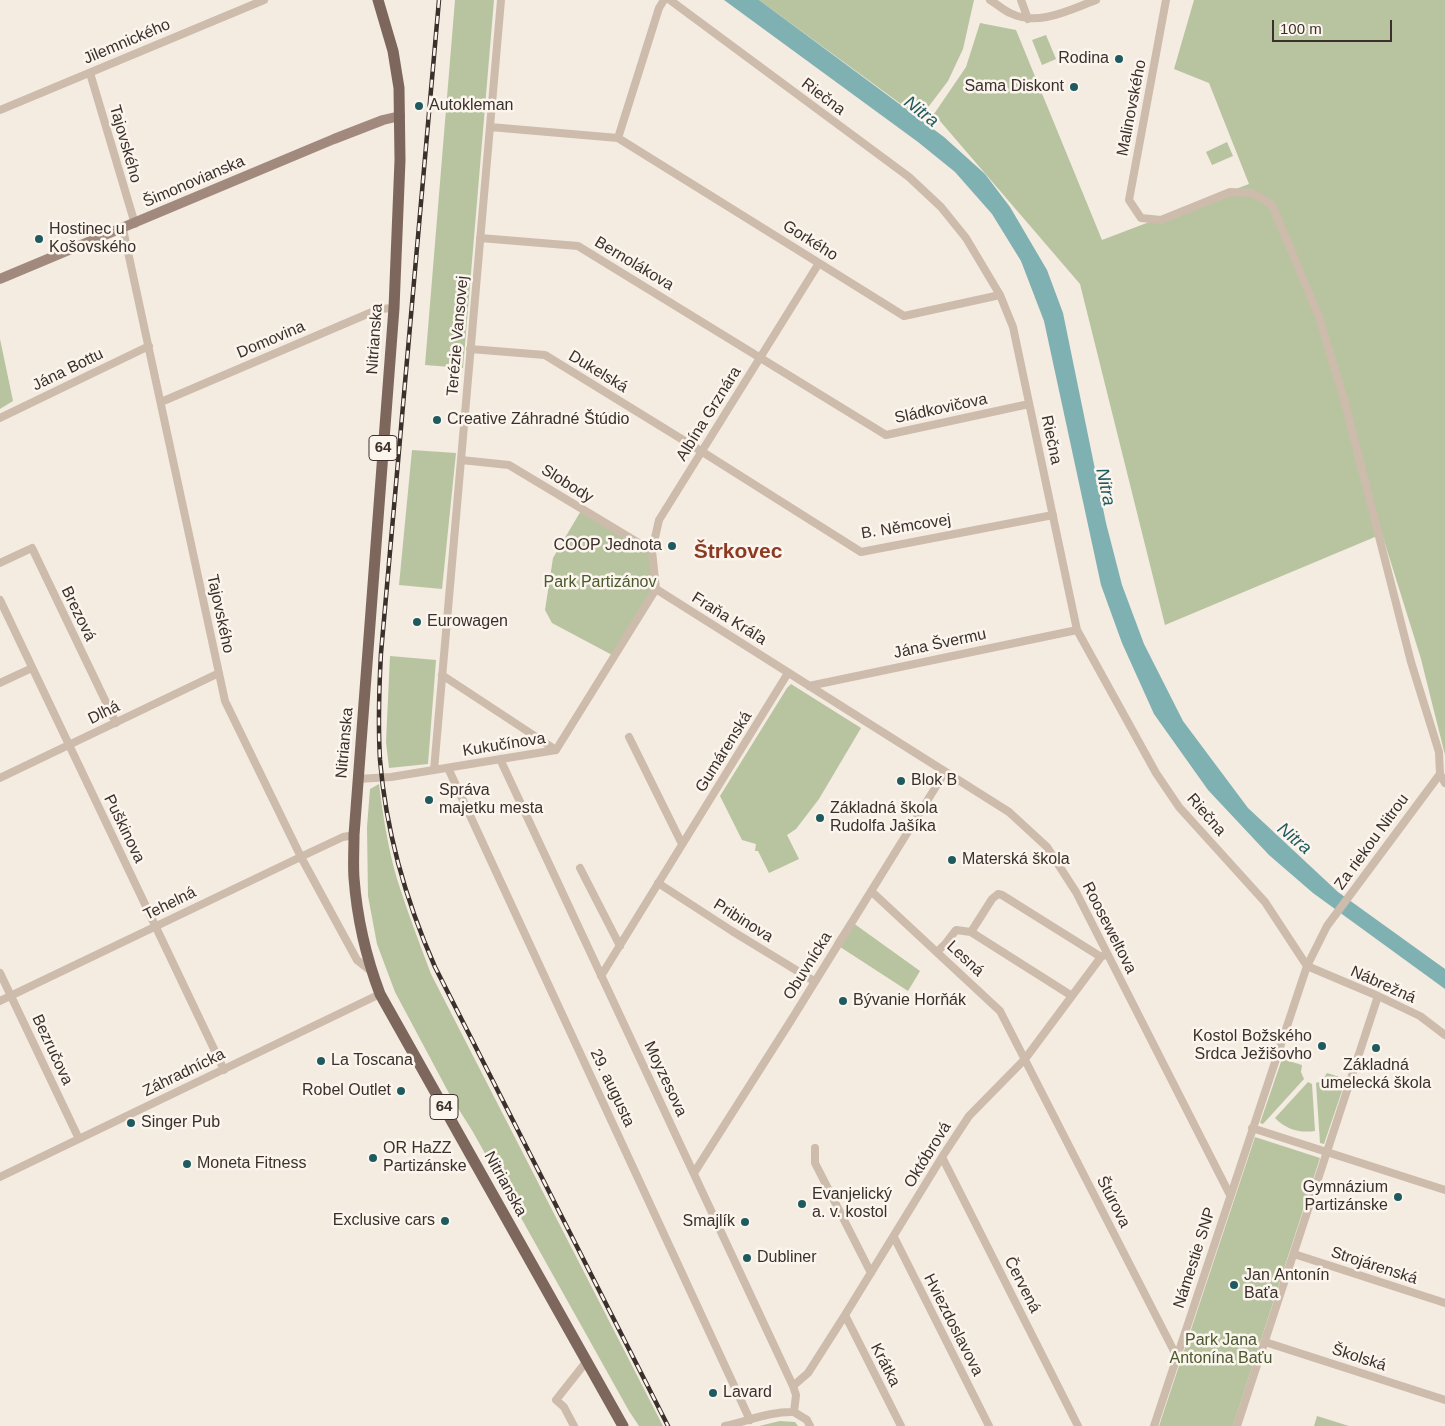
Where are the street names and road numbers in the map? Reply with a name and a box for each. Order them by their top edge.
street label: Jilemnického [81,15,173,69]
street label: Malinovského [1113,58,1151,158]
street label: Riečna [797,74,849,120]
street label: Tajovského [105,103,145,185]
street label: Šimonovianska [140,152,248,212]
street label: Gorkého [779,217,841,265]
street label: Bernolákova [591,233,677,295]
street label: Terézie Vansovej [443,275,473,397]
street label: Nitrianska [363,303,387,375]
street label: Domovina [234,317,308,363]
street label: Jána Bottu [29,345,107,395]
street label: Dukelská [565,347,631,397]
street label: Albína Grznára [672,363,746,465]
street label: Sládkovičova [893,390,989,428]
street label: Riečna [1036,414,1066,466]
road number: 64 [369,436,397,460]
street label: Slobody [537,461,597,507]
street label: B. Němcovej [860,510,952,544]
street label: Tajovského [202,573,238,655]
street label: Brezová [57,583,99,645]
street label: Fraňa Kráľa [688,588,770,650]
street label: Jána Švermu [892,625,988,663]
street label: Dlhá [85,697,123,729]
street label: Nitrianska [332,707,358,779]
street label: Gumárenská [692,708,756,796]
street label: Kukučínova [461,729,547,761]
street label: Riečna [1182,790,1230,840]
street label: Za riekou Nitrou [1331,790,1413,894]
street label: Puškinova [99,792,149,866]
street label: Rooseweltova [1078,879,1140,977]
street label: Tehelná [141,883,199,925]
street label: Pribinova [710,895,776,947]
street label: Obuvnícka [780,928,836,1004]
street label: Lesná [943,937,987,981]
street label: Nábrežná [1347,962,1419,1008]
street label: Bezručova [27,1012,77,1088]
street label: Moyzesova [639,1038,691,1120]
street label: Záhradnícka [140,1045,228,1101]
street label: 29. augusta [586,1046,638,1130]
road number: 64 [430,1094,458,1120]
street label: Októbrová [900,1119,956,1191]
street label: Nitrianska [479,1148,531,1220]
street label: Štúrova [1092,1173,1134,1231]
street label: Námestie SNP [1170,1205,1220,1311]
street label: Strojárenská [1328,1243,1420,1289]
street label: Červená [1000,1254,1044,1316]
street label: Hviezdoslavova [919,1271,987,1379]
street label: Krátka [866,1340,904,1390]
street label: Školská [1329,1340,1389,1376]

